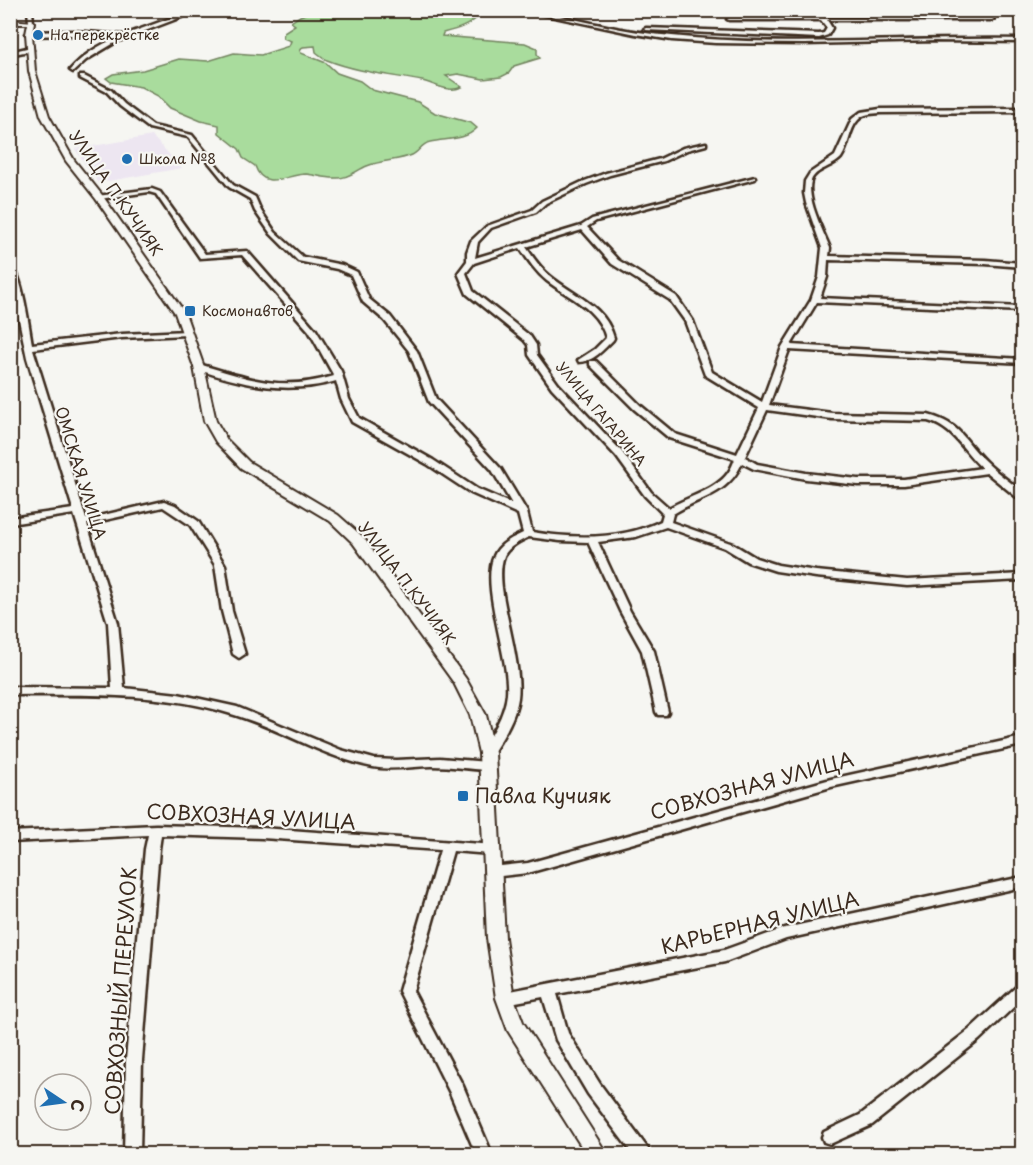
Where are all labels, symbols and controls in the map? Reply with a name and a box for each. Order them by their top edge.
place label: На перекрёстке [50,24,159,45]
marker: На перекрёстке [31,28,45,42]
street label: УЛИЦА П.КУЧИЯК [64,125,169,260]
place label: Школа №8 [139,148,216,169]
marker: Школа №8 [120,152,134,166]
place label: Космонавтов [202,300,293,321]
marker: Космонавтов [183,304,197,318]
street label: УЛИЦА ГАГАРИНА [551,357,652,471]
street label: ОМСКАЯ УЛИЦА [50,403,114,542]
street label: УЛИЦА П.КУЧИЯК [354,516,462,649]
street label: СОВХОЗНАЯ УЛИЦА [647,743,857,827]
place label: Павла Кучияк [475,780,611,810]
marker: Павла Кучияк [456,789,470,803]
street label: СОВХОЗНАЯ УЛИЦА [146,796,356,836]
street label: СОВХОЗНЫЙ ПЕРЕУЛОК [96,866,144,1116]
street label: КАРЬЕРНАЯ УЛИЦА [658,883,862,961]
north arrow [33,1072,93,1132]
text: С [66,1097,92,1114]

